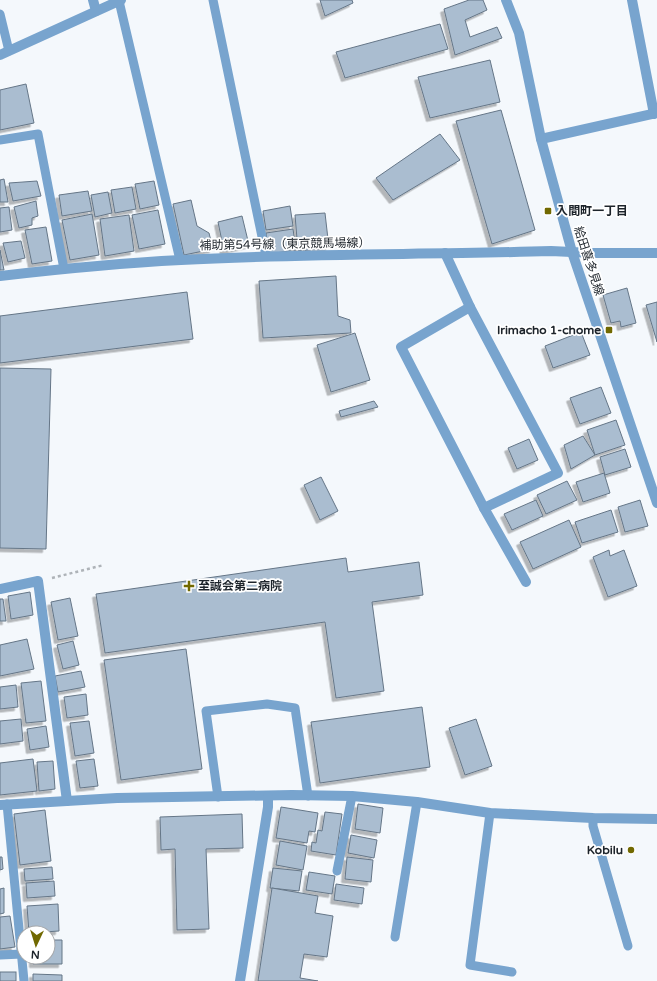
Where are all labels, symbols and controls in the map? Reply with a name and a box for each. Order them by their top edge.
place label: 入間町一丁目 [556,204,628,218]
marker: 入間町一丁目 [543,206,553,216]
street label: 給田喜多見線 [571,225,607,297]
street label: 補助第54号線（東京競馬場線） [199,236,371,252]
place label: Irimacho 1-chome [497,323,601,337]
marker: Irimacho 1-chome [604,325,614,335]
place label: 至誠会第二病院 [198,579,282,593]
marker: 至誠会第二病院 [183,580,195,592]
place label: Kobilu [587,843,623,857]
marker: Kobilu [626,845,636,855]
north arrow [16,925,56,965]
text: N [30,948,40,961]

